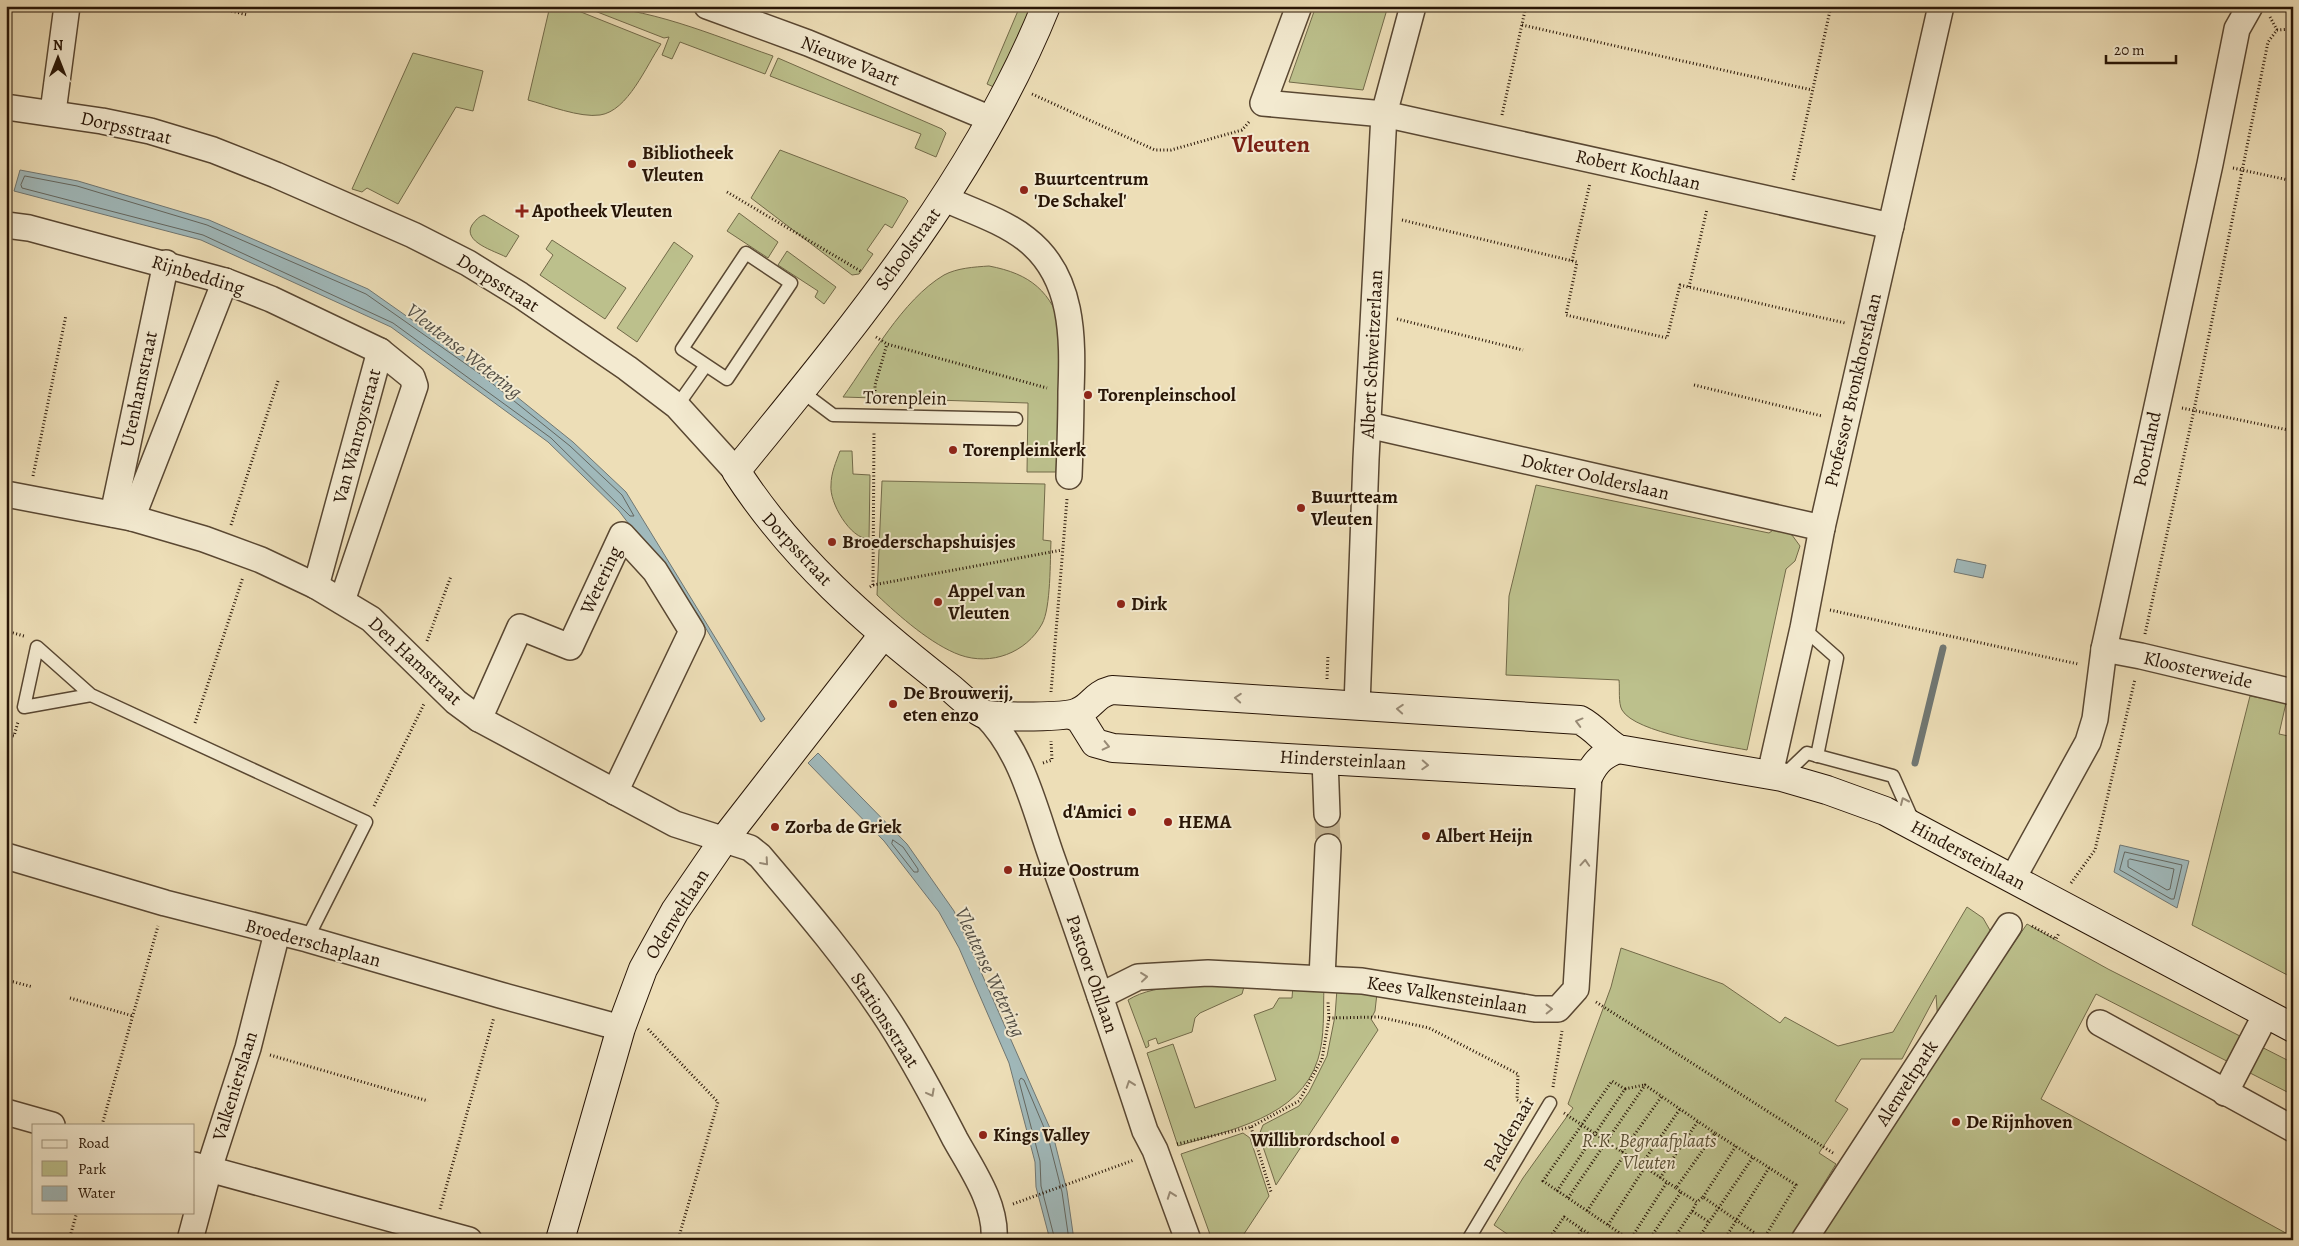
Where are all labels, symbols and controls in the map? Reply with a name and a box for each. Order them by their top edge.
street label: Nieuwe Vaart [797,29,903,93]
north arrow [32,32,82,82]
scale bar [2106,32,2176,64]
text: N [53,36,63,55]
text: 20 m [2114,40,2145,60]
street label: Dorpsstraat [78,105,174,151]
district label: Vleuten [1231,128,1311,160]
place label: Bibliotheek Vleuten [641,140,734,188]
street label: Robert Kochlaan [1573,143,1703,197]
marker: Bibliotheek Vleuten [626,158,638,170]
place label: Buurtcentrum 'De Schakel' [1034,166,1149,214]
marker: Buurtcentrum 'De Schakel' [1018,184,1030,196]
place label: Apotheek Vleuten [531,198,673,224]
street label: Schoolstraat [869,202,947,296]
marker: Apotheek Vleuten [516,205,528,217]
street label: Dorpsstraat [452,247,544,319]
street label: Rijnbedding [148,249,248,302]
street label: Albert Schweitzerlaan [1355,269,1389,440]
street label: Professor Bronkhorstlaan [1818,291,1888,489]
water label: Vleutense Wetering [400,297,528,405]
street label: Utenhamstraat [114,329,164,449]
street label: Van Wanroystraat [326,366,387,507]
place label: Torenpleinschool [1098,382,1236,408]
street label: Torenplein [863,384,947,412]
marker: Torenpleinschool [1082,389,1094,401]
street label: Poortland [2126,408,2168,489]
place label: Torenpleinkerk [963,437,1086,463]
marker: Torenpleinkerk [947,444,959,456]
street label: Dokter Oolderslaan [1518,447,1672,507]
place label: Buurtteam Vleuten [1310,484,1398,532]
marker: Buurtteam Vleuten [1295,502,1307,514]
street label: Dorpsstraat [756,506,838,592]
place label: Broederschapshuisjes [842,529,1016,555]
marker: Broederschapshuisjes [826,536,838,548]
street label: Wetering [574,541,628,619]
place label: Appel van Vleuten [947,578,1026,626]
place label: Dirk [1131,591,1167,617]
marker: Appel van Vleuten [932,596,944,608]
marker: Dirk [1115,598,1127,610]
street label: Den Hamstraat [362,611,468,711]
street label: Kloosterweide [2141,645,2255,695]
place label: De Brouwerij, eten enzo [903,680,1013,728]
one-way arrow [1234,692,1242,703]
marker: De Brouwerij, eten enzo [887,698,899,710]
one-way arrow [1396,703,1404,714]
one-way arrow [1575,717,1584,728]
one-way arrow [1101,740,1110,751]
street label: Hindersteinlaan [1279,744,1407,776]
one-way arrow [1421,759,1429,770]
one-way arrow [1900,797,1911,806]
place label: d'Amici [1063,799,1122,825]
marker: d'Amici [1126,806,1138,818]
place label: HEMA [1178,809,1232,835]
place label: Zorba de Griek [785,814,902,840]
street label: Hindersteinlaan [1906,814,2030,896]
marker: HEMA [1162,816,1174,828]
marker: Zorba de Griek [769,821,781,833]
place label: Albert Heijn [1435,823,1533,849]
marker: Albert Heijn [1420,830,1432,842]
one-way arrow [759,856,768,865]
place label: Huize Oostrum [1018,857,1140,883]
one-way arrow [1579,858,1590,866]
street label: Odenveltlaan [639,864,715,964]
marker: Huize Oostrum [1002,864,1014,876]
water label: Vleutense Wetering [948,903,1032,1042]
street label: Pastoor Ohllaan [1060,911,1124,1037]
street label: Broederschaplaan [242,912,384,974]
street label: Stationsstraat [844,967,926,1073]
street label: Kees Valkensteinlaan [1365,969,1529,1021]
one-way arrow [1141,972,1149,983]
one-way arrow [1546,1004,1553,1014]
street label: Valkenierslaan [206,1028,264,1145]
street label: Alenveltpark [1869,1035,1945,1132]
one-way arrow [1126,1081,1136,1089]
one-way arrow [925,1087,935,1096]
street label: Paddenaar [1477,1091,1541,1177]
place label: De Rijnhoven [1966,1109,2073,1135]
marker: De Rijnhoven [1950,1116,1962,1128]
place label: Kings Valley [993,1122,1091,1148]
legend [32,1124,195,1214]
place label: Willibrordschool [1250,1127,1385,1153]
park label: R.K. Begraafplaats Vleuten [1582,1128,1717,1176]
marker: Kings Valley [977,1129,989,1141]
text: Road [78,1133,110,1153]
marker: Willibrordschool [1389,1134,1401,1146]
text: Park [78,1159,107,1179]
text: Water [77,1183,115,1203]
one-way arrow [1167,1191,1177,1200]

